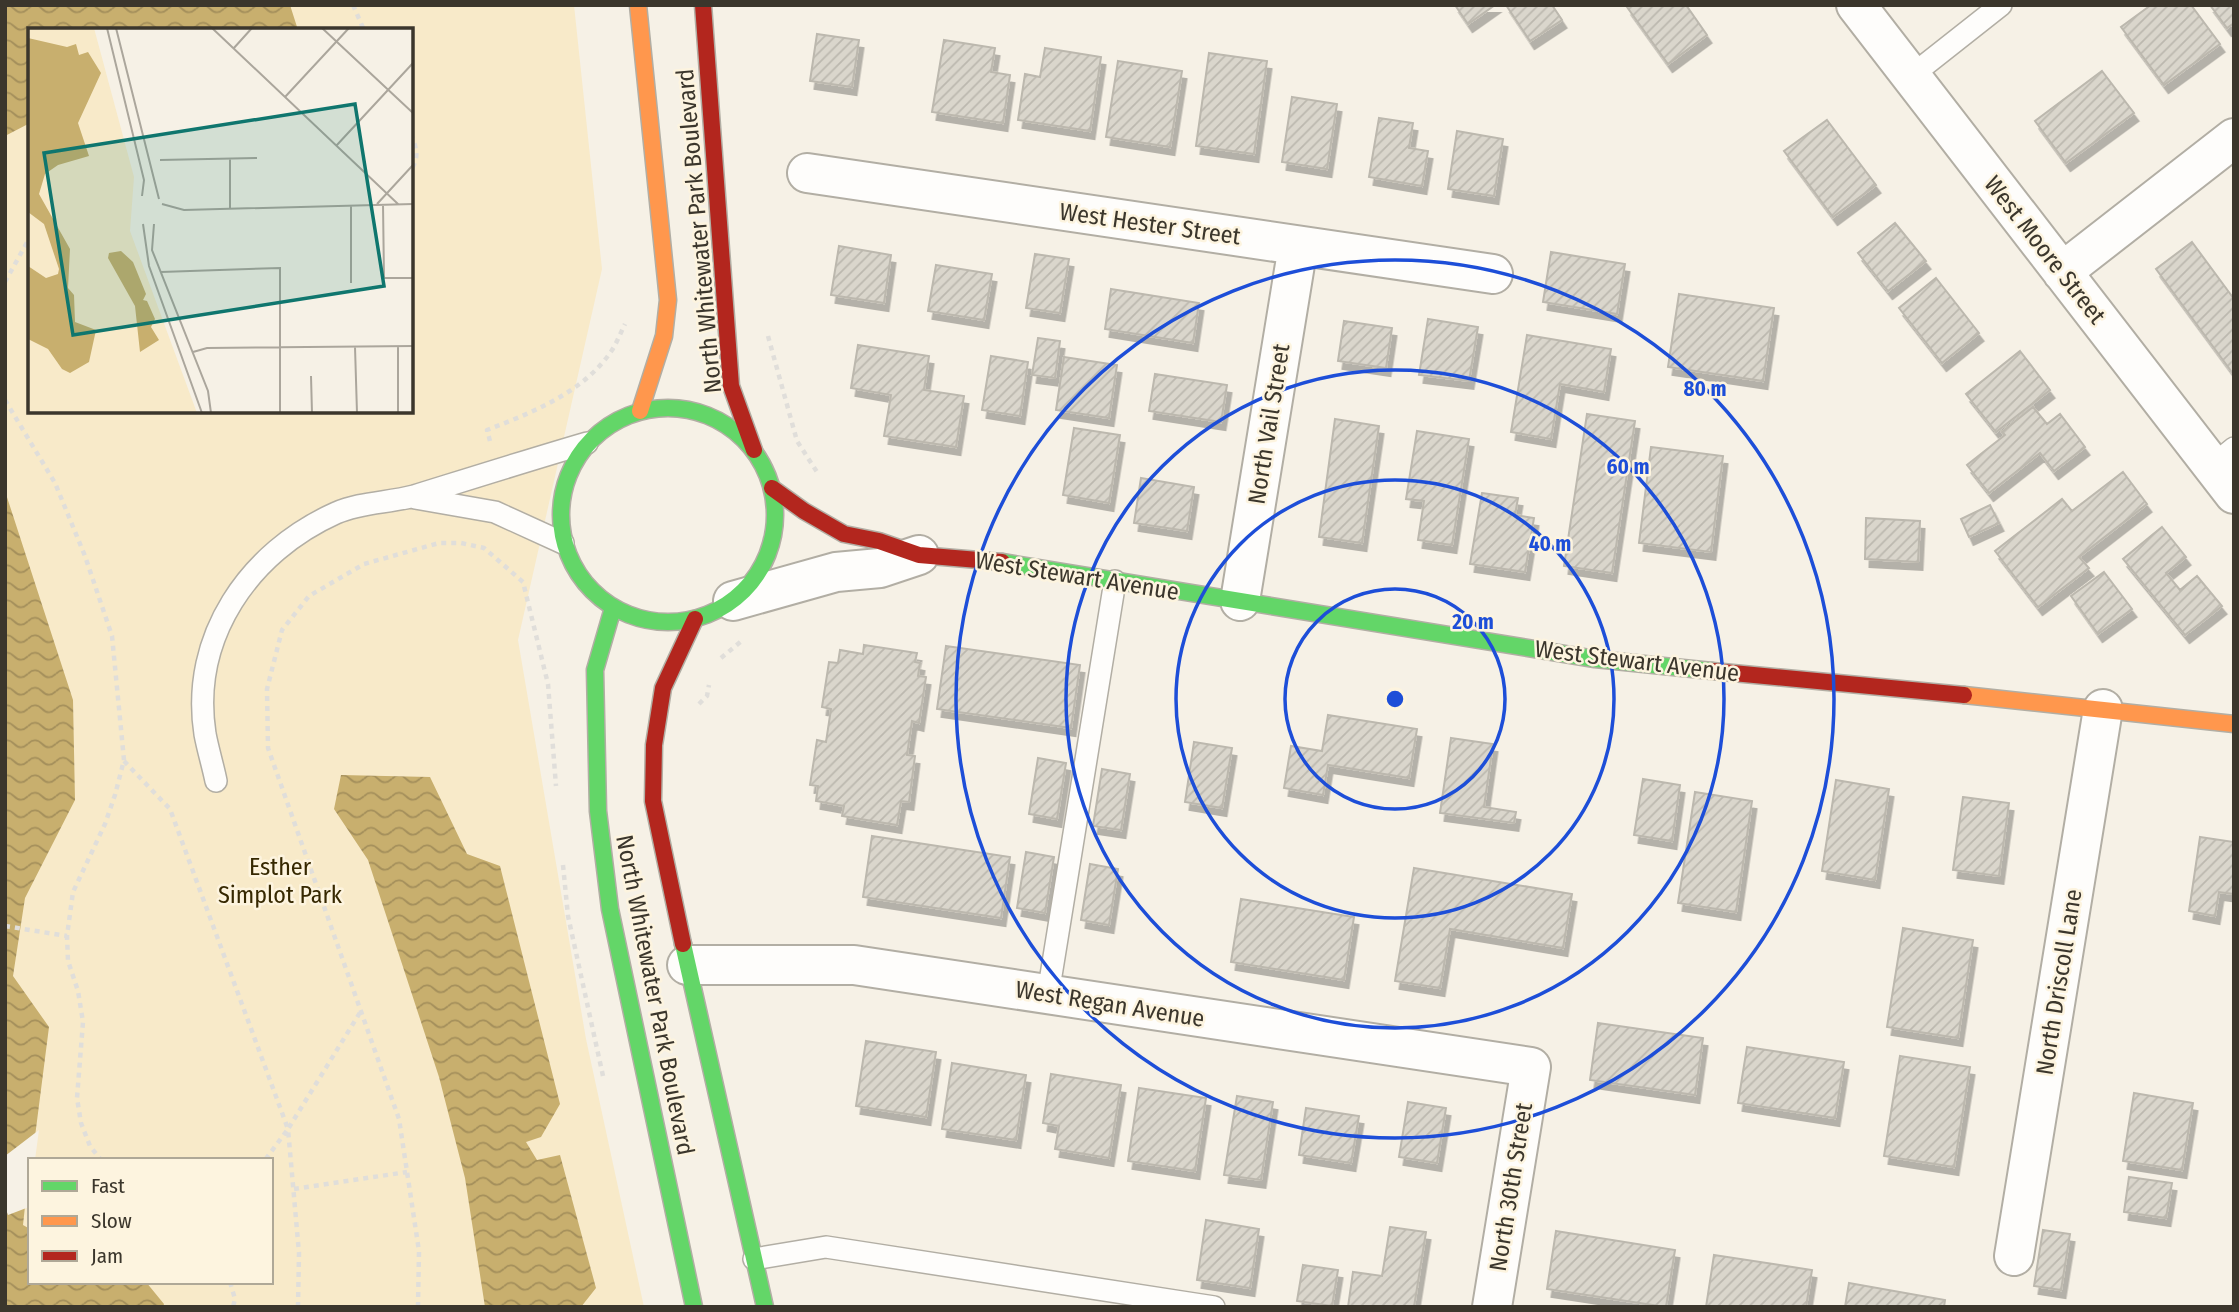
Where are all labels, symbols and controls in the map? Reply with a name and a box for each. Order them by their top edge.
inset map [28,28,413,413]
street label: North Whitewater Park Boulevard [671,68,727,394]
street label: West Moore Street [1979,171,2111,330]
street label: West Hester Street [1058,197,1242,251]
street label: North Vail Street [1243,342,1296,506]
text: 80 m [1684,376,1726,402]
text: 60 m [1607,454,1649,480]
text: 40 m [1529,531,1571,557]
street label: West Stewart Avenue [973,546,1181,606]
text: 20 m [1451,609,1494,635]
street label: West Stewart Avenue [1533,635,1741,687]
centre of rings [1383,687,1407,711]
street label: North Whitewater Park Boulevard [610,833,700,1157]
park label: Esther Simplot Park [218,853,343,909]
street label: North Driscoll Lane [2030,887,2088,1077]
street label: West Regan Avenue [1014,975,1206,1033]
street label: North 30th Street [1484,1101,1538,1273]
legend [28,1158,273,1284]
text: Fast [91,1173,125,1199]
text: Slow [91,1208,132,1234]
text: Jam [91,1243,123,1269]

